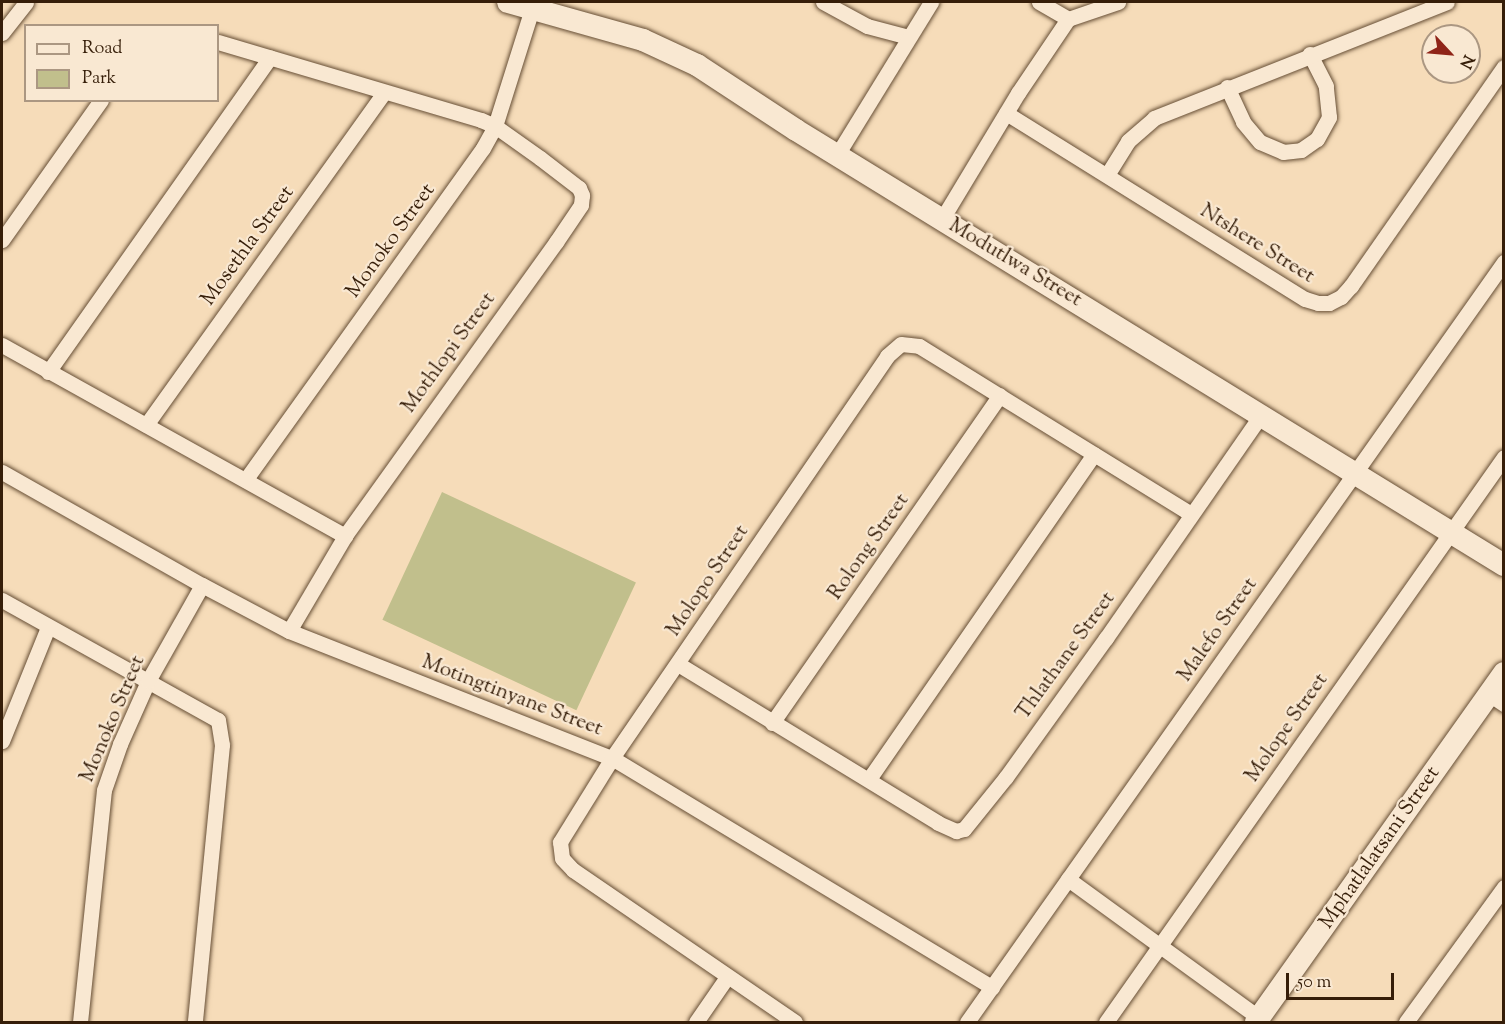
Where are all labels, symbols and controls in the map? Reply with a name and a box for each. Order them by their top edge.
legend [24,24,219,102]
north arrow [1421,24,1481,84]
text: Road [82,36,122,62]
text: N [1453,50,1479,72]
text: Park [82,66,116,92]
street label: Monoko Street [341,179,441,303]
street label: Mosethla Street [196,181,300,311]
street label: Ntshere Street [1195,199,1319,289]
street label: Modutlwa Street [944,213,1086,313]
street label: Mothlopi Street [397,288,501,418]
street label: Rolong Street [823,489,915,605]
street label: Molopo Street [661,520,755,642]
street label: Malefo Street [1173,573,1263,687]
street label: Thlathane Street [1011,587,1121,725]
street label: Motingtinyane Street [418,650,606,742]
street label: Monoko Street [75,652,151,786]
street label: Molope Street [1240,669,1334,787]
street label: Mphatlalatsani Street [1314,762,1446,934]
scale bar [1289,961,1397,999]
text: 50 m [1297,970,1331,996]

